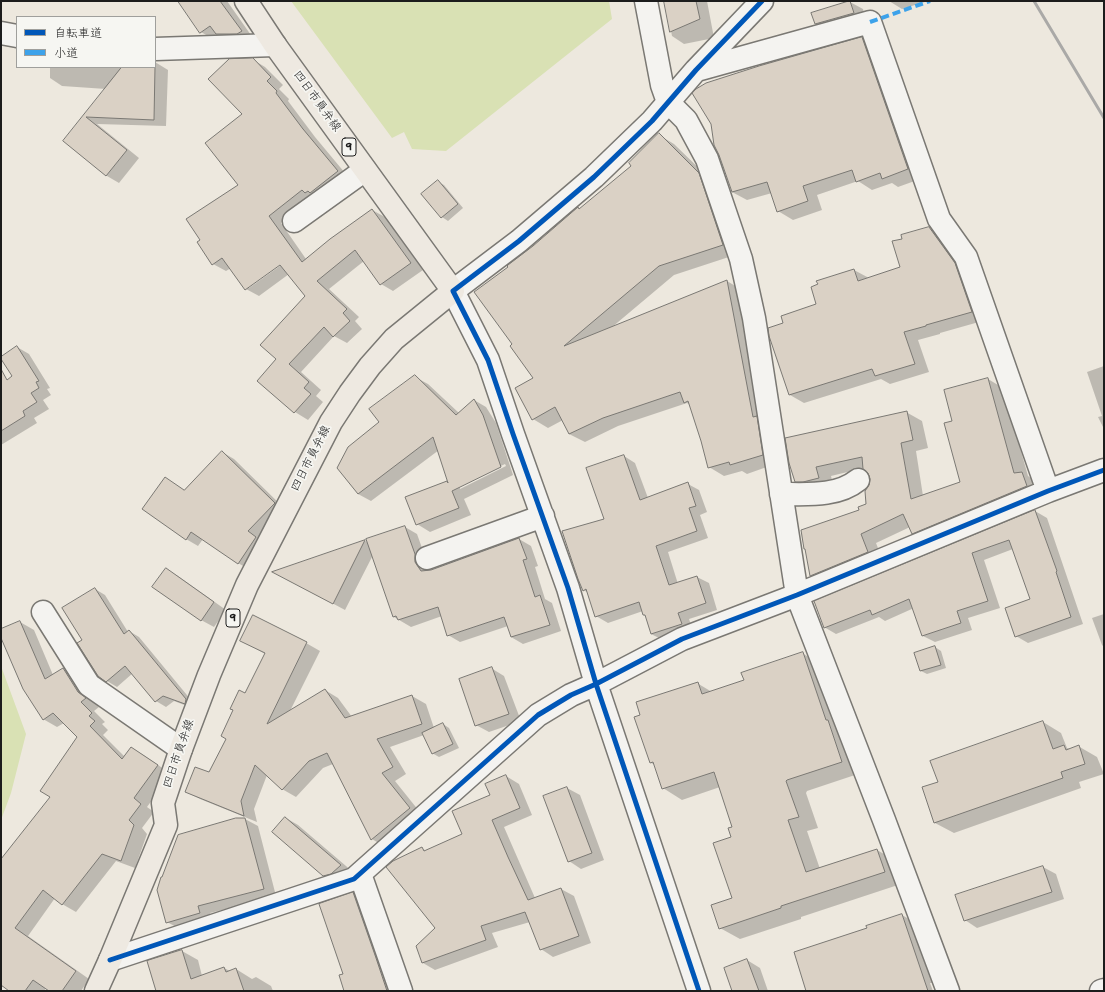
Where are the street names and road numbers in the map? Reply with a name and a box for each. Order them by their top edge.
street label: 四日市員弁線 [289,69,343,135]
road number: 9 [342,138,356,156]
street label: 四日市員弁線 [289,424,335,494]
road number: 9 [226,609,240,627]
street label: 四日市員弁線 [161,718,199,790]

